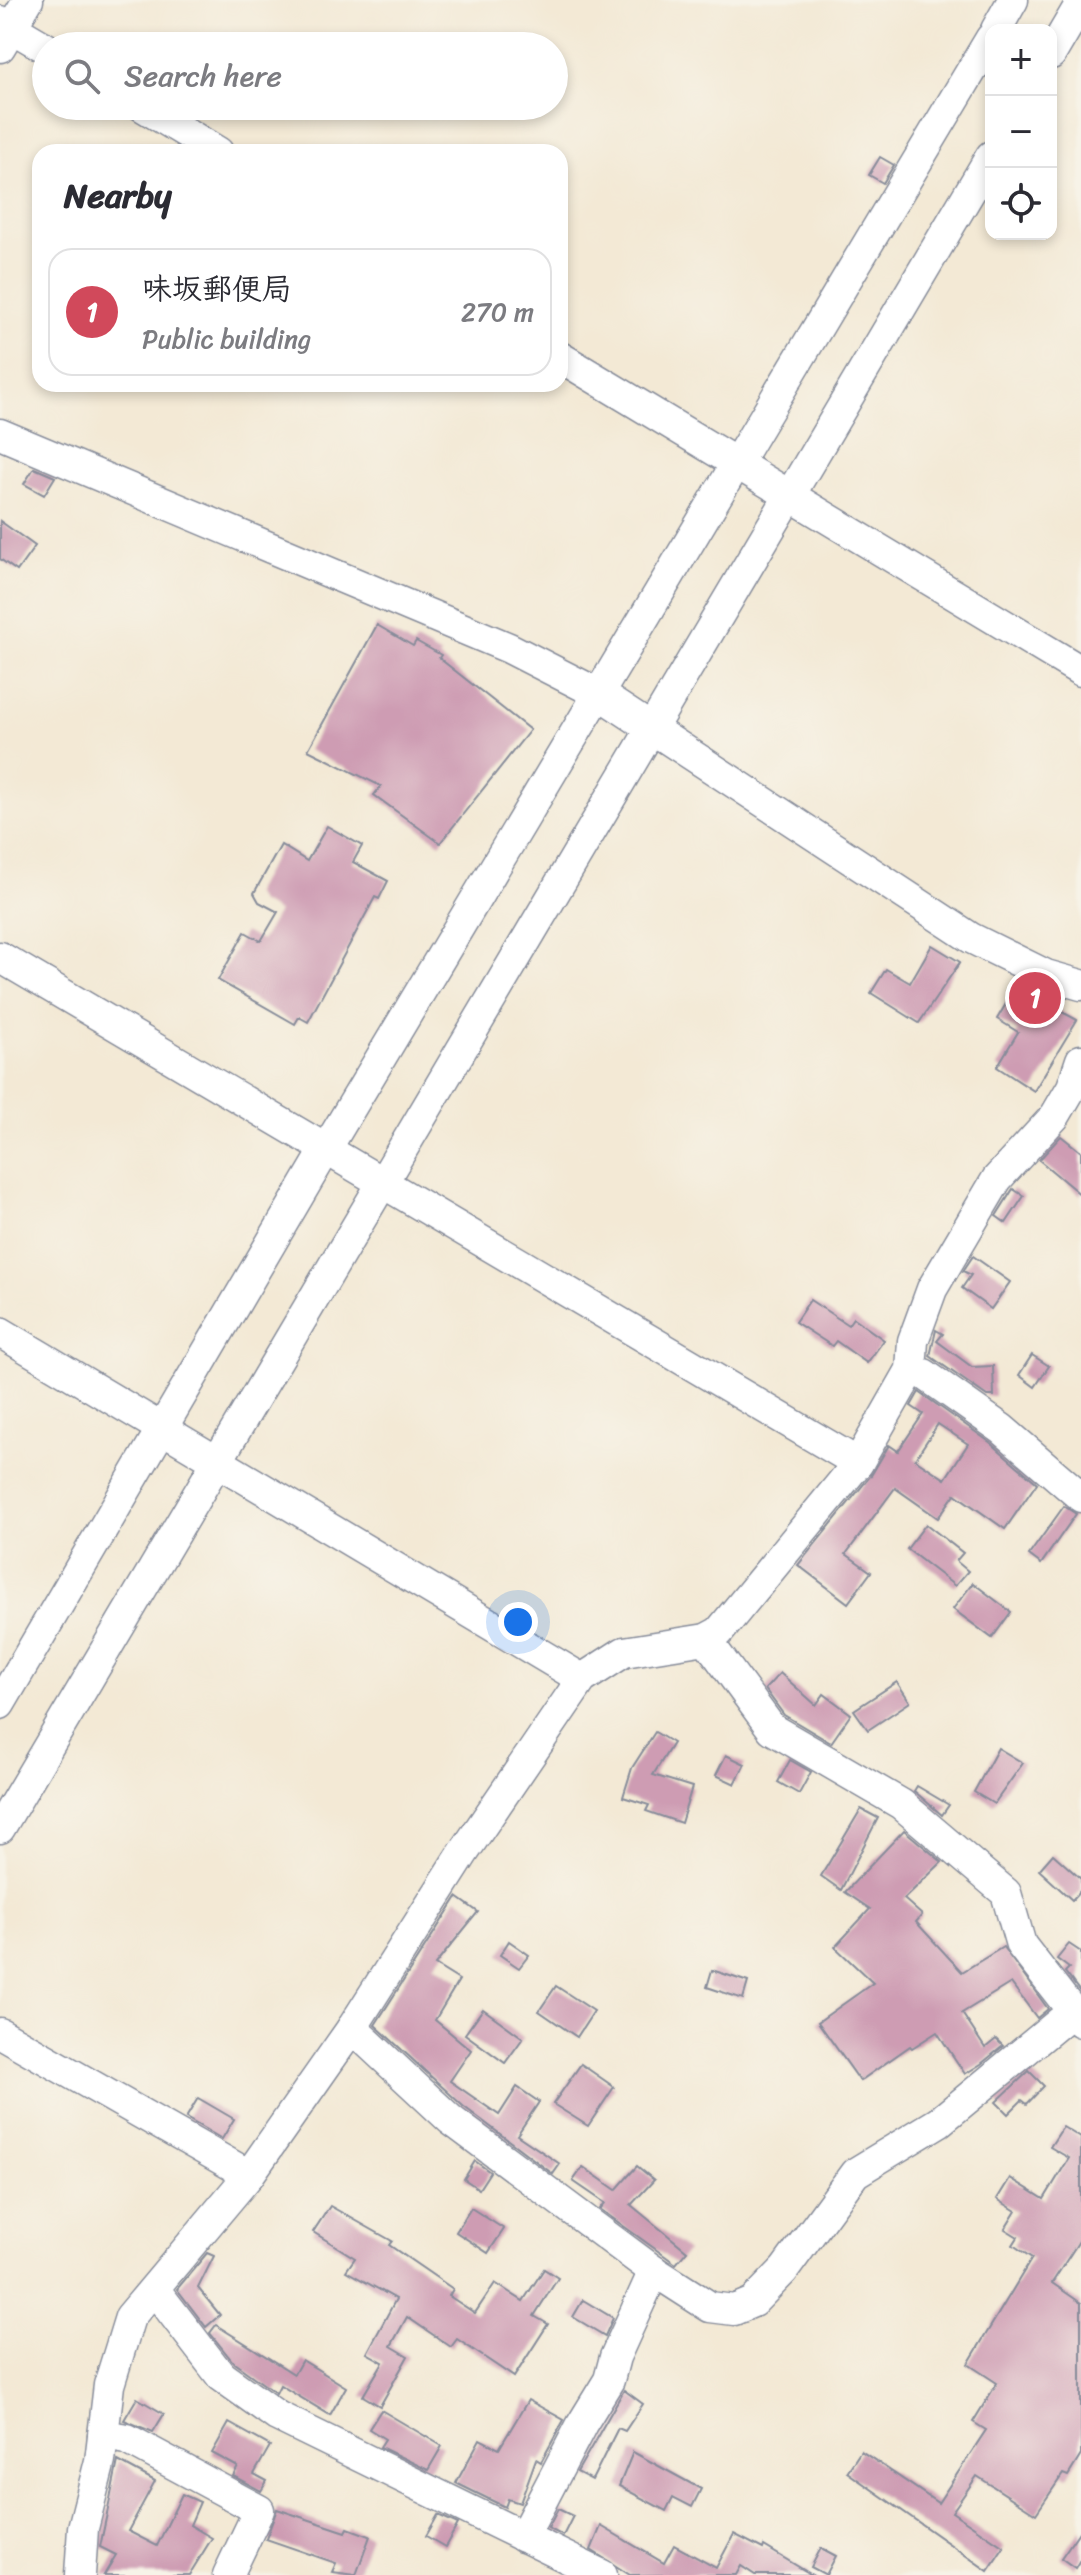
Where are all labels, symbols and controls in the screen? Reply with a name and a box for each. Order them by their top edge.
map controls [985,24,1057,240]
button: + [985,24,1057,96]
search box [32,32,568,120]
text: Search here [124,49,282,103]
icon: search [60,54,104,98]
button: − [985,96,1057,168]
text: Nearby [64,166,172,226]
button: locate [985,168,1057,240]
text: 味坂郵便局 [142,262,292,316]
text: 1 [86,289,98,335]
text: 270 m [461,289,534,335]
text: Public building [142,316,311,362]
pin: 1 [1009,968,1061,1028]
your location [498,1602,538,1642]

